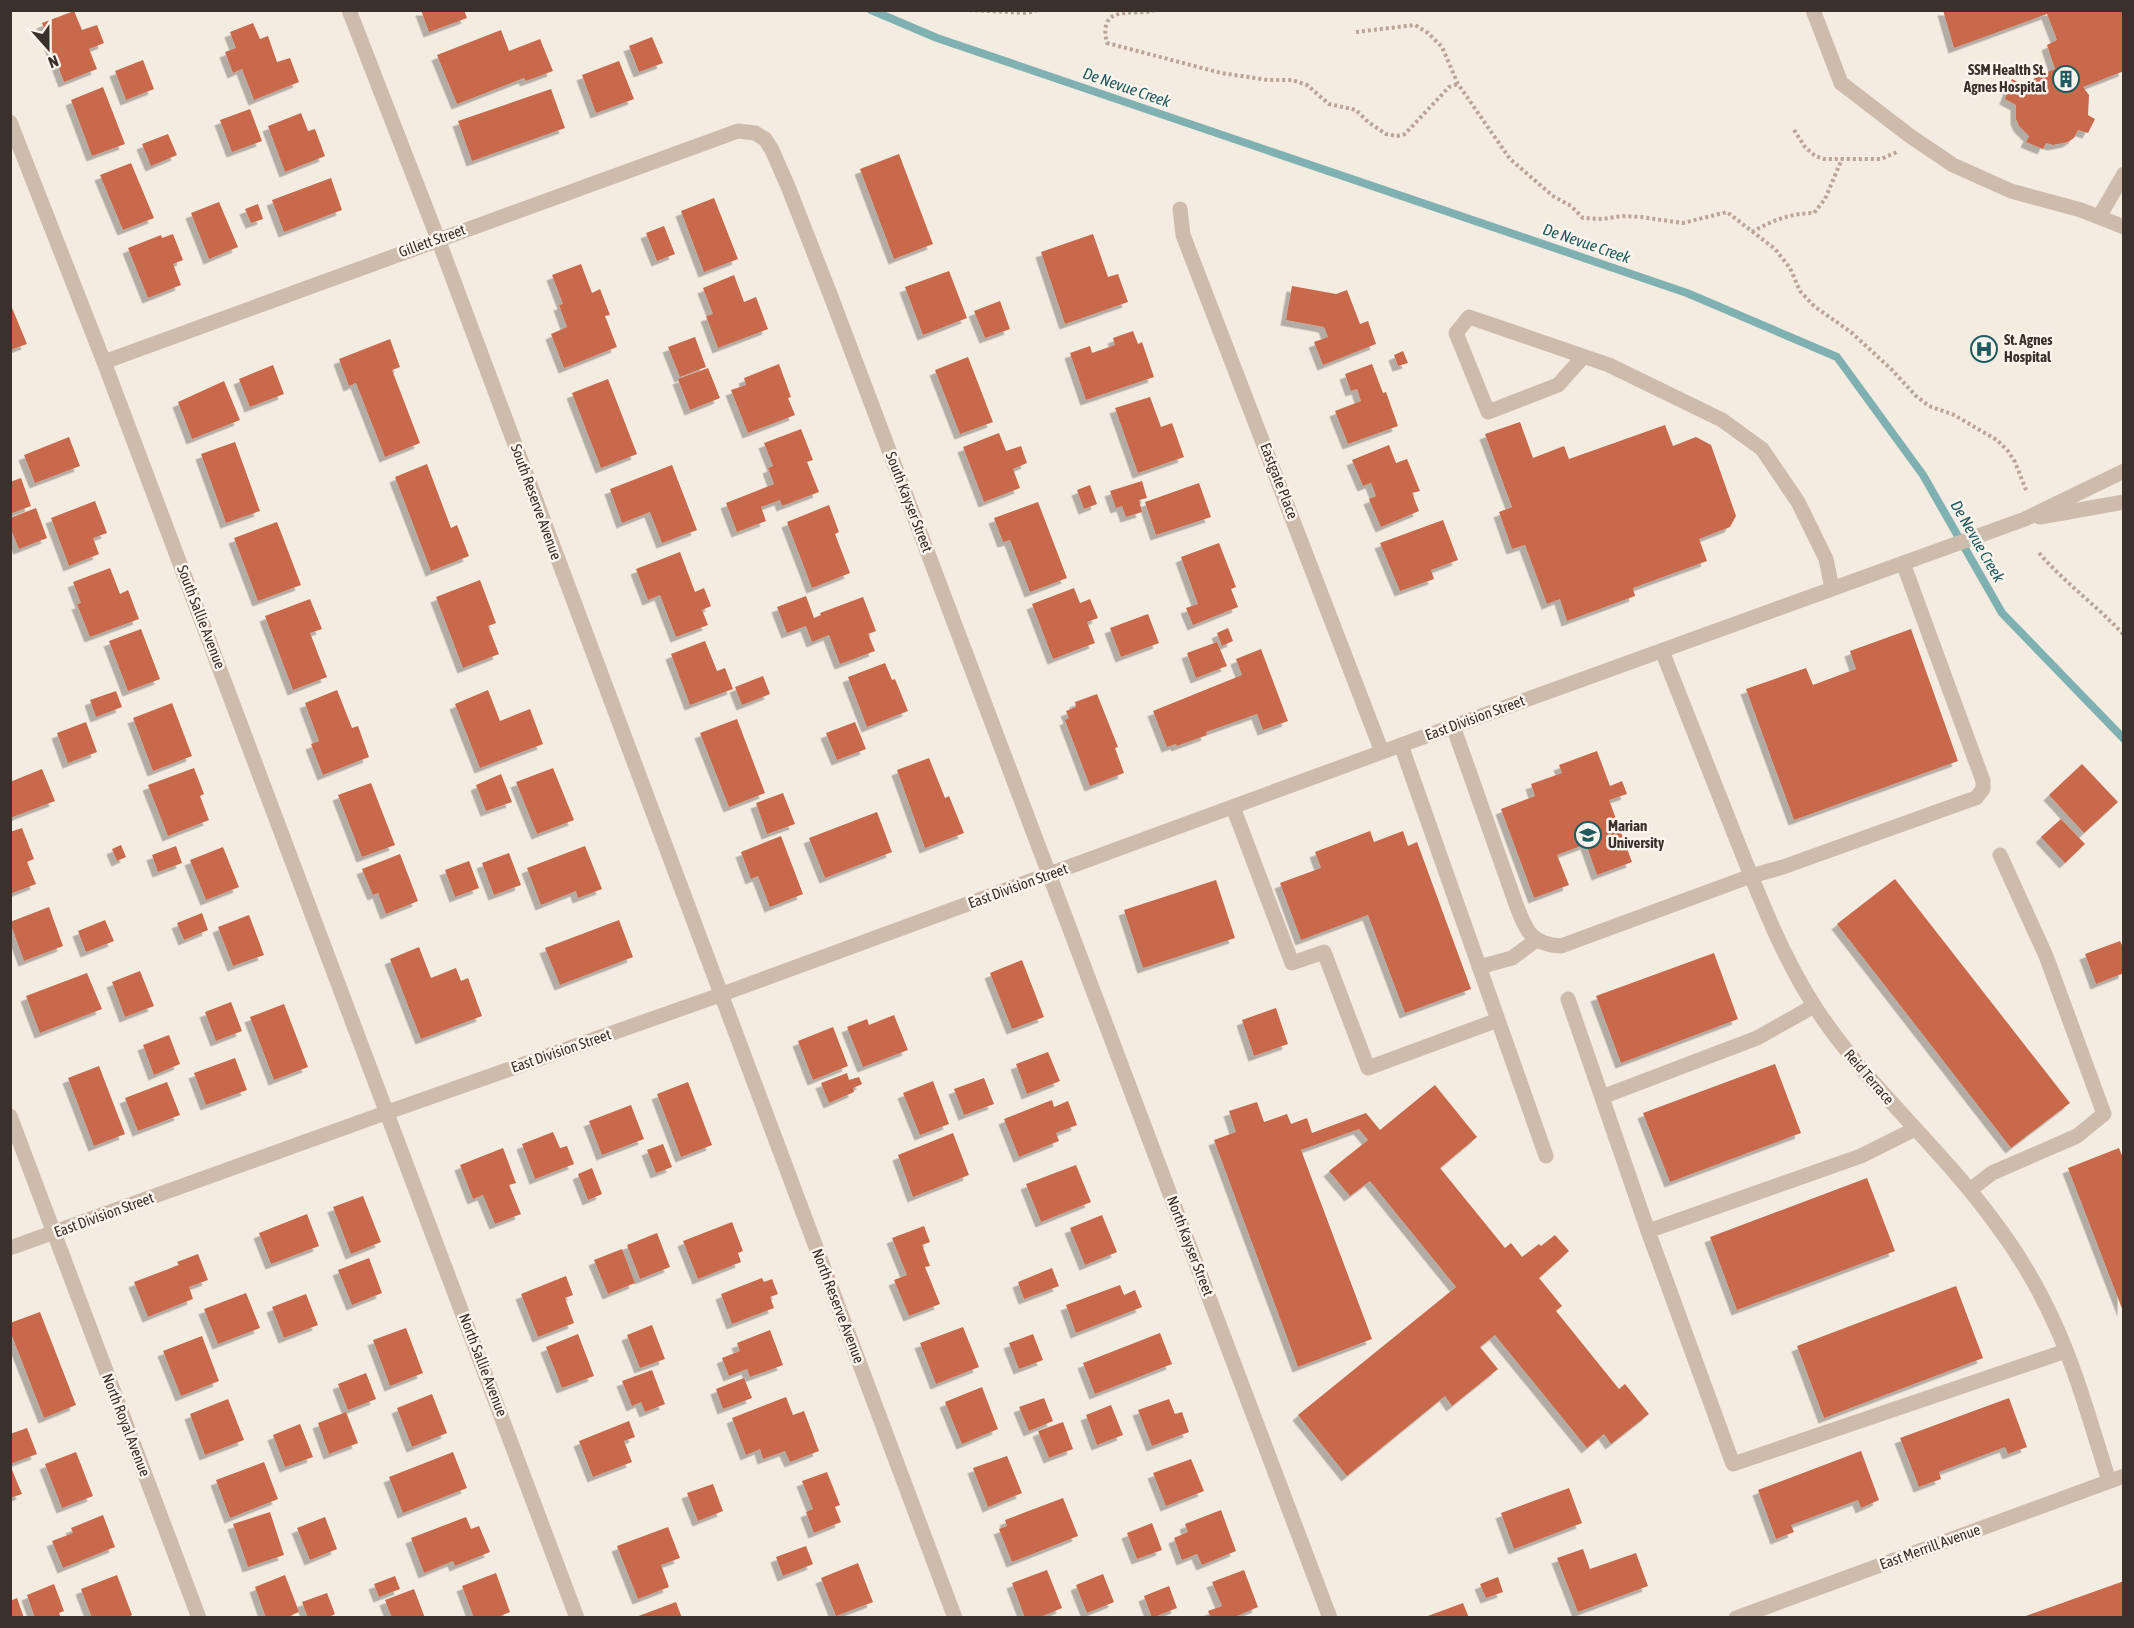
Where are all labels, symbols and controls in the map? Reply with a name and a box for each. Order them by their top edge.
north arrow [18,18,78,78]
text: N [46,52,61,72]
place label: SSM Health St. Agnes Hospital [1963,61,2047,95]
water label: De Nevue Creek [1081,64,1174,111]
building icon: SSM Health St. Agnes Hospital [2051,64,2081,94]
water label: De Nevue Creek [1541,220,1634,267]
street label: Gillett Street [396,221,467,260]
place label: St. Agnes Hospital [2004,331,2053,365]
hospital icon: St. Agnes Hospital [1969,334,1999,364]
street label: Eastgate Place [1257,441,1302,521]
street label: South Reserve Avenue [508,442,565,562]
street label: South Kayser Street [883,449,936,554]
water label: De Nevue Creek [1947,497,2009,586]
street label: South Sallie Avenue [174,563,229,671]
street label: East Division Street [1423,692,1527,743]
place label: Marian University [1608,817,1665,851]
school or university icon: Marian University [1573,820,1603,850]
street label: East Division Street [966,860,1070,911]
street label: East Division Street [509,1025,613,1076]
street label: Reid Terrace [1841,1046,1898,1108]
street label: East Division Street [52,1189,156,1240]
street label: North Kayser Street [1164,1194,1217,1298]
street label: North Reserve Avenue [809,1246,868,1366]
street label: North Sallie Avenue [456,1311,511,1419]
street label: North Royal Avenue [99,1371,154,1479]
street label: East Merrill Avenue [1877,1520,1983,1573]

